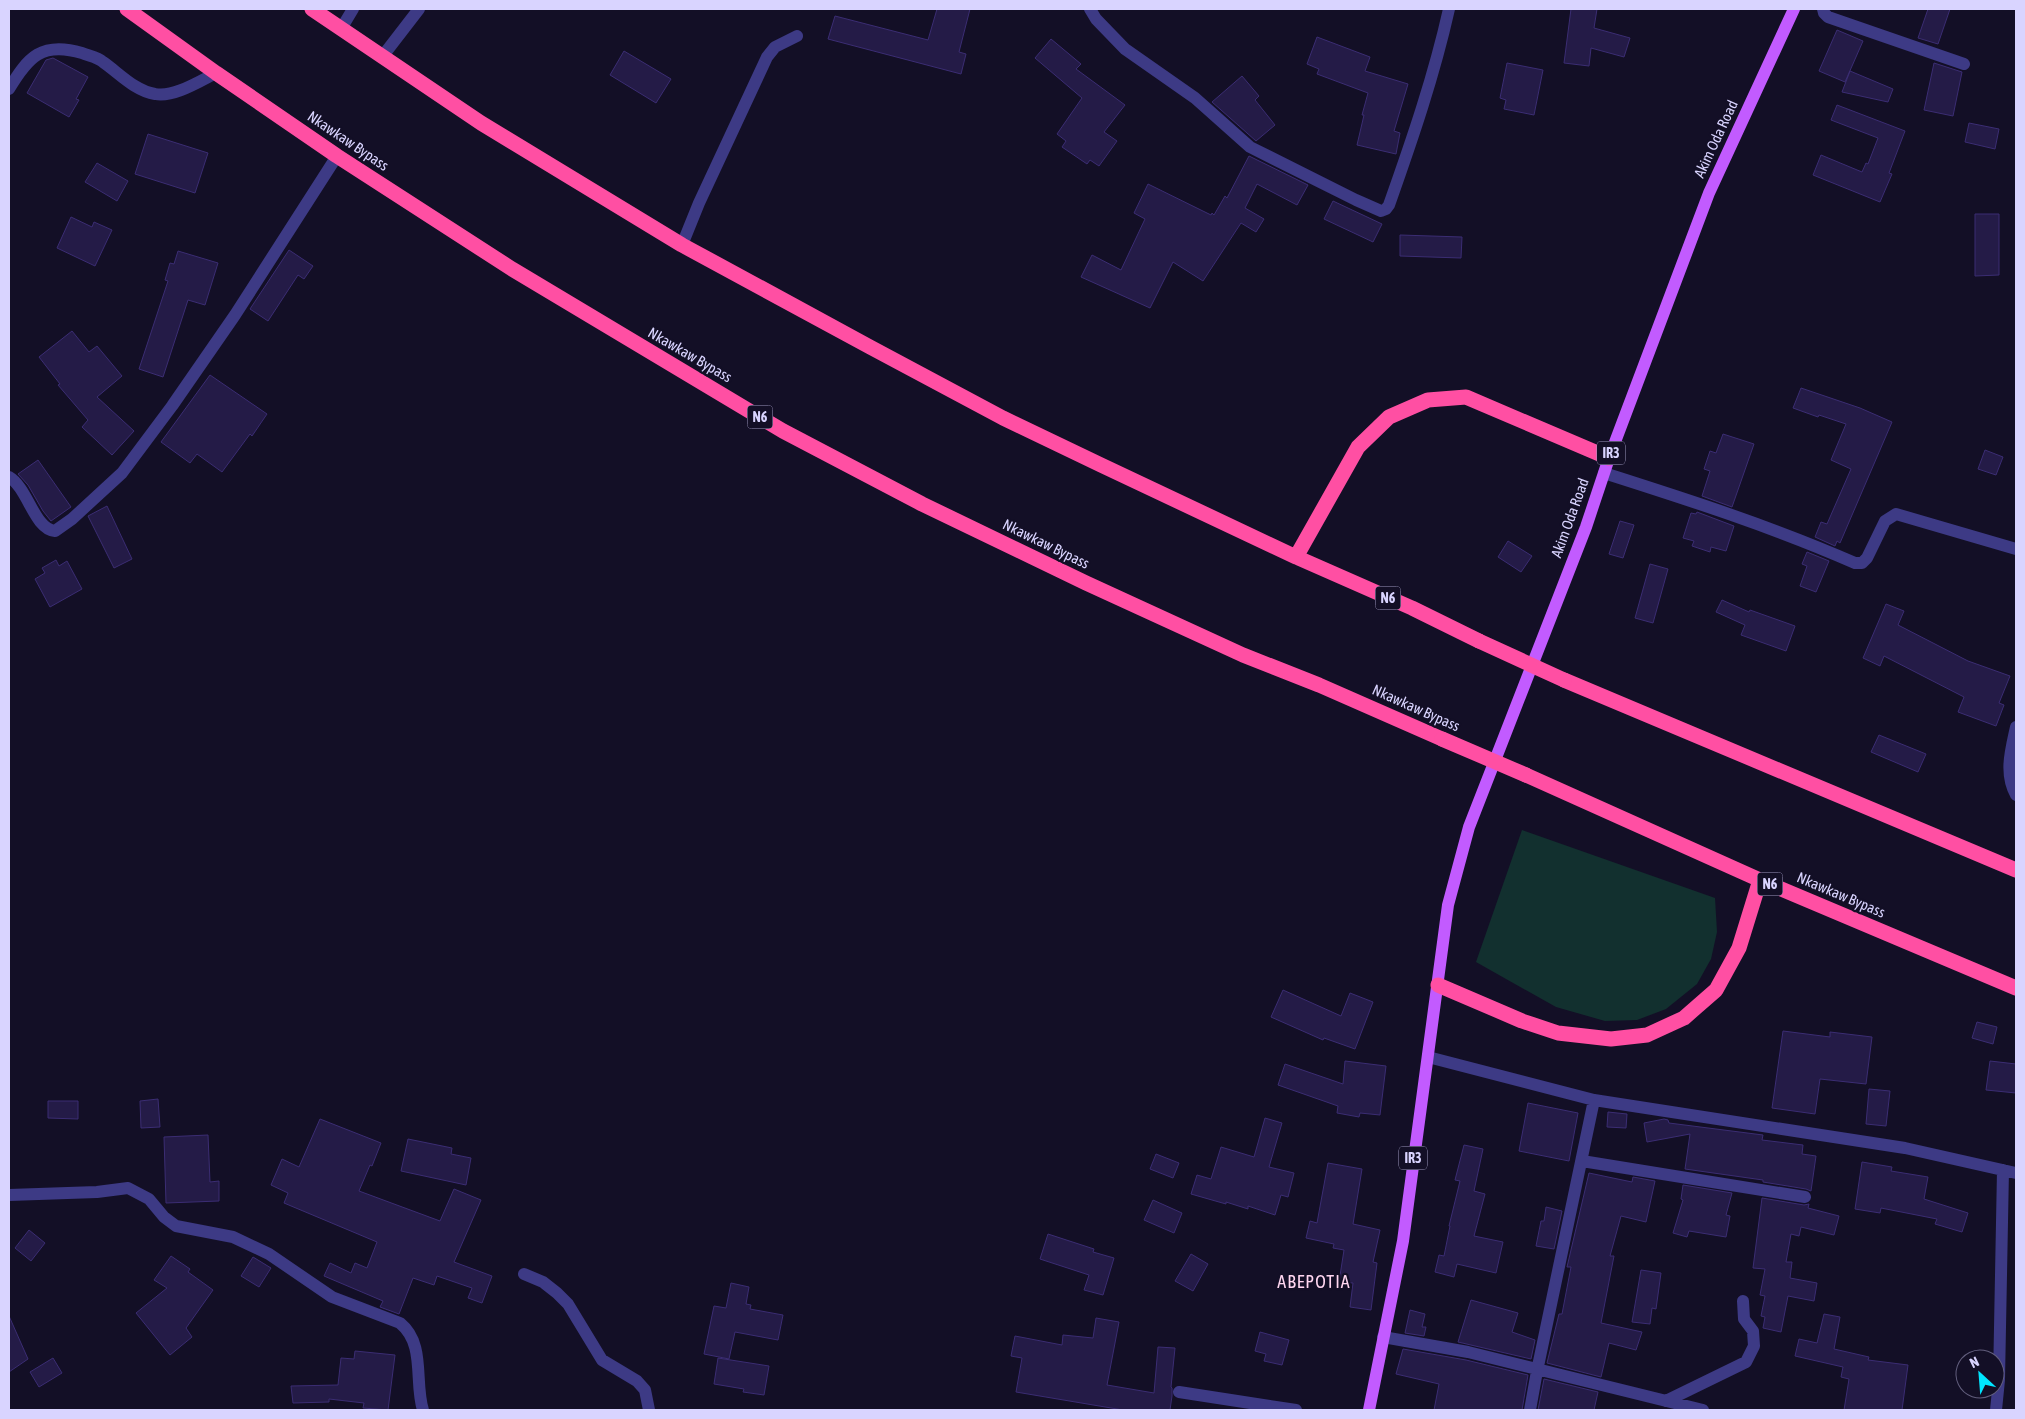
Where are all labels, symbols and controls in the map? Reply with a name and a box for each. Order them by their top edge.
street label: Akim Oda Road [1690,97,1741,180]
street label: Nkawkaw Bypass [305,107,392,174]
street label: Nkawkaw Bypass [645,324,735,385]
road number: N6 [748,406,772,428]
road number: IR3 [1597,442,1625,464]
street label: Akim Oda Road [1547,476,1592,560]
street label: Nkawkaw Bypass [1000,515,1092,572]
road number: N6 [1376,586,1400,610]
street label: Nkawkaw Bypass [1370,681,1463,734]
street label: Nkawkaw Bypass [1795,868,1888,921]
road number: N6 [1758,872,1782,896]
road number: IR3 [1399,1146,1427,1170]
district label: ABEPOTIA [1277,1271,1351,1292]
north arrow [1955,1349,2005,1399]
text: N [1967,1353,1982,1371]

